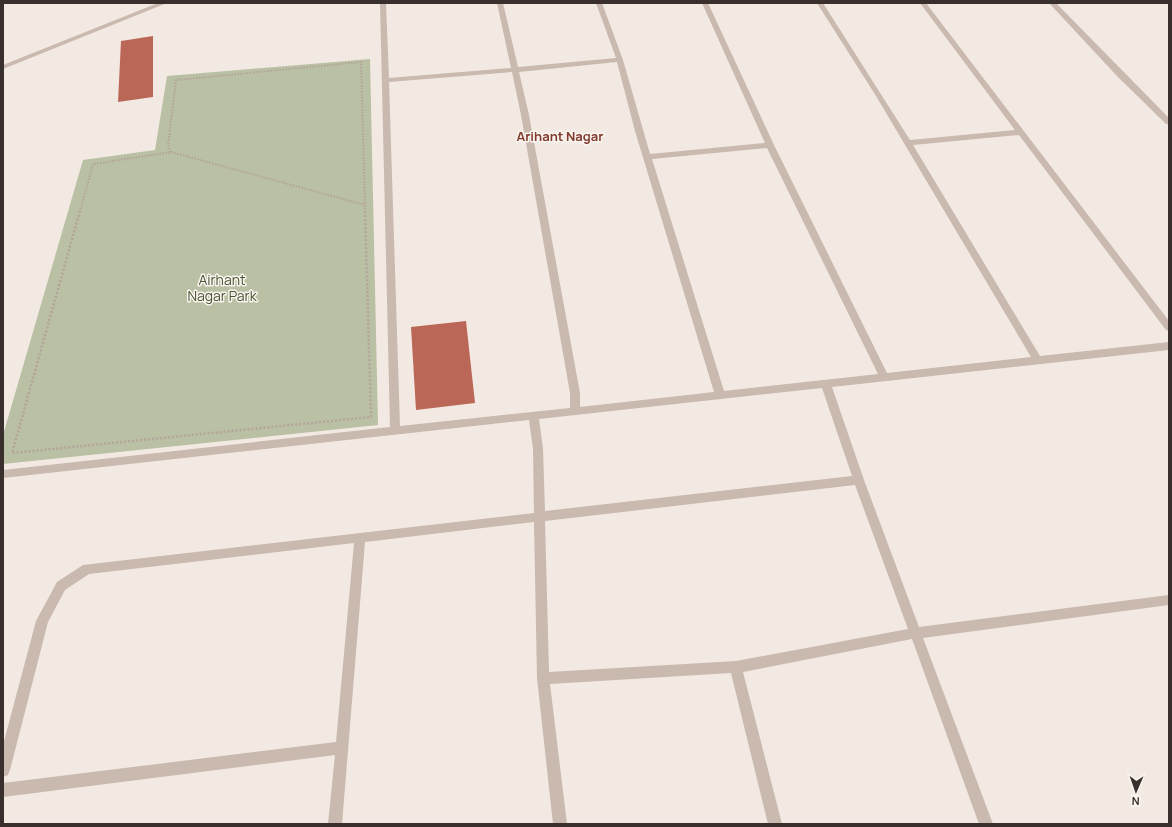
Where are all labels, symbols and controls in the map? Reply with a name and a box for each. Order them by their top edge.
district label: Arihant Nagar [516,127,604,145]
park label: Airhant Nagar Park [187,270,258,305]
north arrow [1116,771,1156,811]
text: N [1131,794,1140,809]

